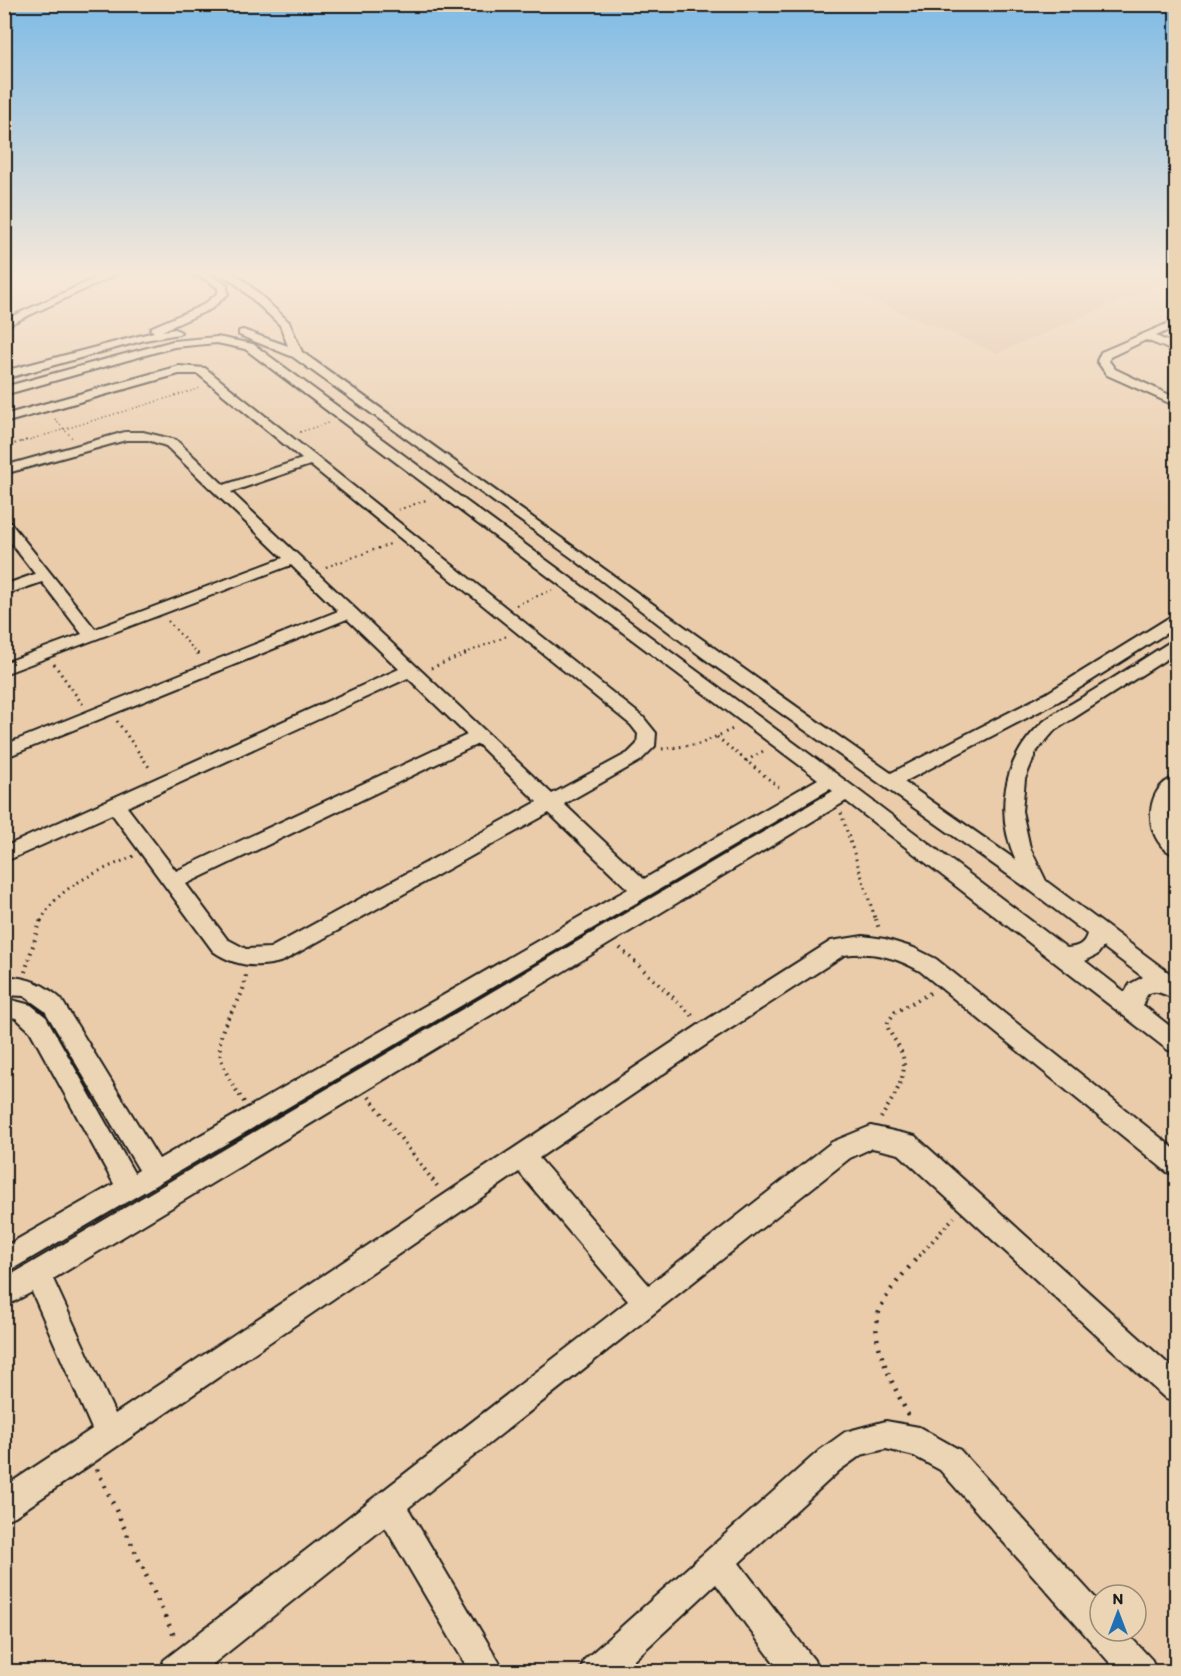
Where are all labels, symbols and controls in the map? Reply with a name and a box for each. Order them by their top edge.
north arrow [1088,1583,1148,1643]
text: N [1113,1589,1123,1608]

